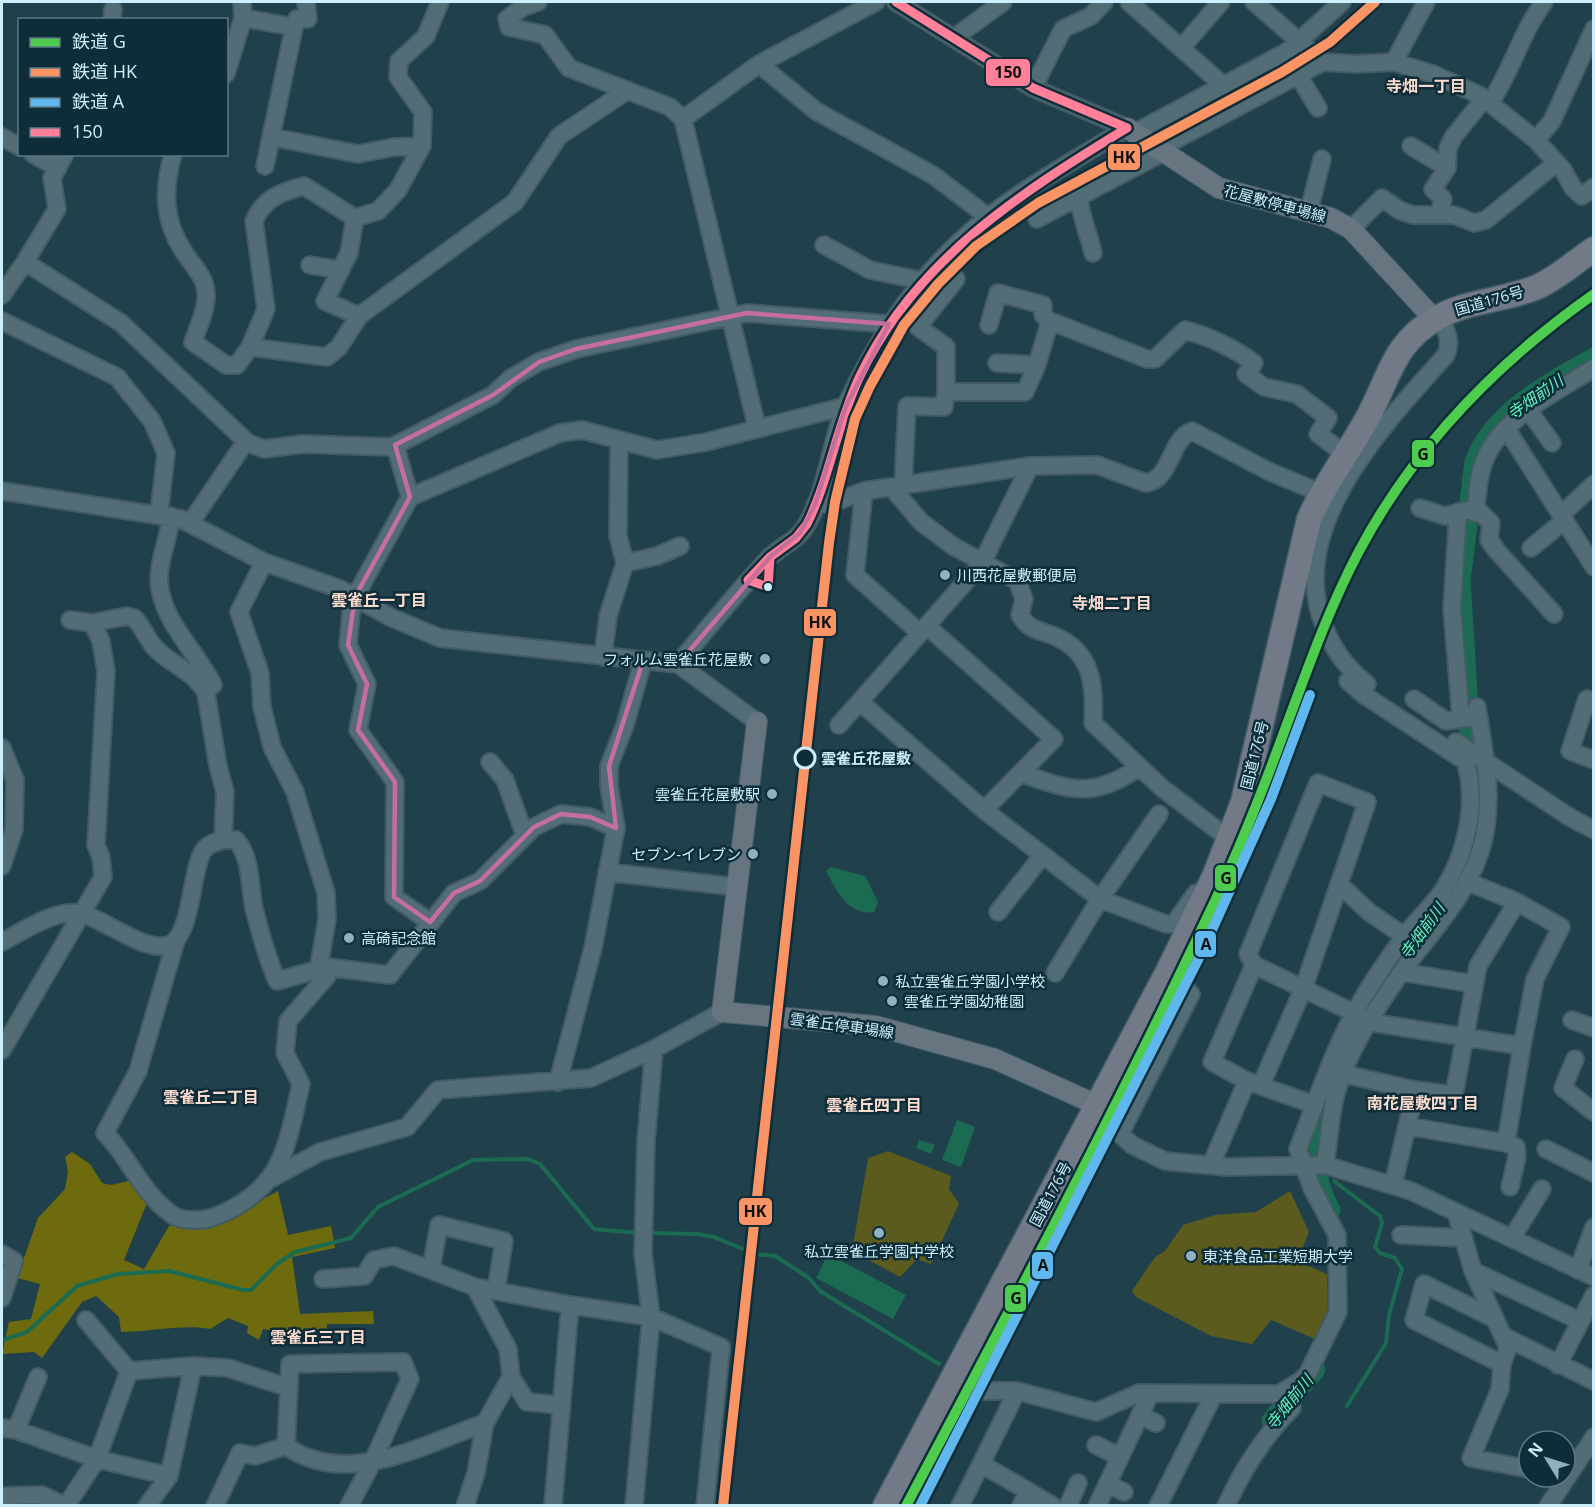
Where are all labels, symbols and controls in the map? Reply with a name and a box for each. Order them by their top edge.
legend [18,18,228,156]
text: 鉄道 G [72,29,126,53]
line badge: 150 [985,58,1031,87]
text: 鉄道 HK [72,59,138,83]
text: 150 [994,61,1022,83]
district label: 寺畑一丁目 [1386,75,1466,97]
text: 鉄道 A [72,89,125,113]
text: 150 [72,119,103,143]
line badge: HK [1107,143,1141,171]
text: HK [1113,146,1136,168]
street label: 花屋敷停車場線 [1222,180,1328,226]
street label: 国道176号 [1452,281,1526,319]
water label: 寺畑前川 [1502,368,1569,424]
line badge: G [1411,439,1435,468]
text: G [1417,443,1429,465]
place label: 川西花屋敷郵便局 [957,565,1077,585]
marker: 川西花屋敷郵便局 [938,568,952,582]
unlabelled marker [762,581,774,593]
district label: 雲雀丘一丁目 [331,589,427,611]
district label: 寺畑二丁目 [1072,592,1152,614]
line badge: HK [803,608,837,637]
text: HK [809,611,832,633]
place label: フォルム雲雀丘花屋敷 [603,649,753,669]
marker: フォルム雲雀丘花屋敷 [758,652,772,666]
street label: 国道176号 [1236,718,1272,792]
marker: 雲雀丘花屋敷 [794,747,816,769]
place label: 雲雀丘花屋敷 [821,748,911,768]
place label: 雲雀丘花屋敷駅 [655,784,760,804]
marker: 雲雀丘花屋敷駅 [765,787,779,801]
place label: セブン-イレブン [631,844,741,864]
marker: セブン-イレブン [746,847,760,861]
line badge: G [1214,864,1237,892]
text: G [1220,867,1232,889]
water label: 寺畑前川 [1394,897,1451,963]
place label: 高碕記念館 [361,928,436,948]
line badge: A [1194,930,1217,958]
marker: 高碕記念館 [342,931,356,945]
text: A [1200,933,1212,955]
place label: 私立雲雀丘学園小学校 [895,971,1045,991]
marker: 私立雲雀丘学園小学校 [876,974,890,988]
place label: 雲雀丘学園幼稚園 [904,991,1024,1011]
marker: 雲雀丘学園幼稚園 [885,994,899,1008]
street label: 雲雀丘停車場線 [789,1008,895,1042]
district label: 雲雀丘二丁目 [163,1086,259,1108]
district label: 南花屋敷四丁目 [1367,1092,1479,1114]
district label: 雲雀丘四丁目 [826,1094,922,1116]
street label: 国道176号 [1025,1158,1075,1230]
line badge: HK [738,1197,773,1226]
text: HK [744,1200,767,1222]
marker: 私立雲雀丘学園中学校 [872,1226,886,1240]
place label: 私立雲雀丘学園中学校 [804,1241,954,1261]
place label: 東洋食品工業短期大学 [1203,1246,1353,1266]
marker: 東洋食品工業短期大学 [1184,1249,1198,1263]
line badge: A [1031,1251,1054,1280]
text: A [1037,1254,1049,1276]
line badge: G [1004,1284,1027,1313]
text: G [1010,1287,1022,1309]
district label: 雲雀丘三丁目 [270,1326,366,1348]
water label: 寺畑前川 [1260,1369,1319,1434]
north arrow [1517,1429,1577,1489]
text: N [1523,1438,1548,1462]

